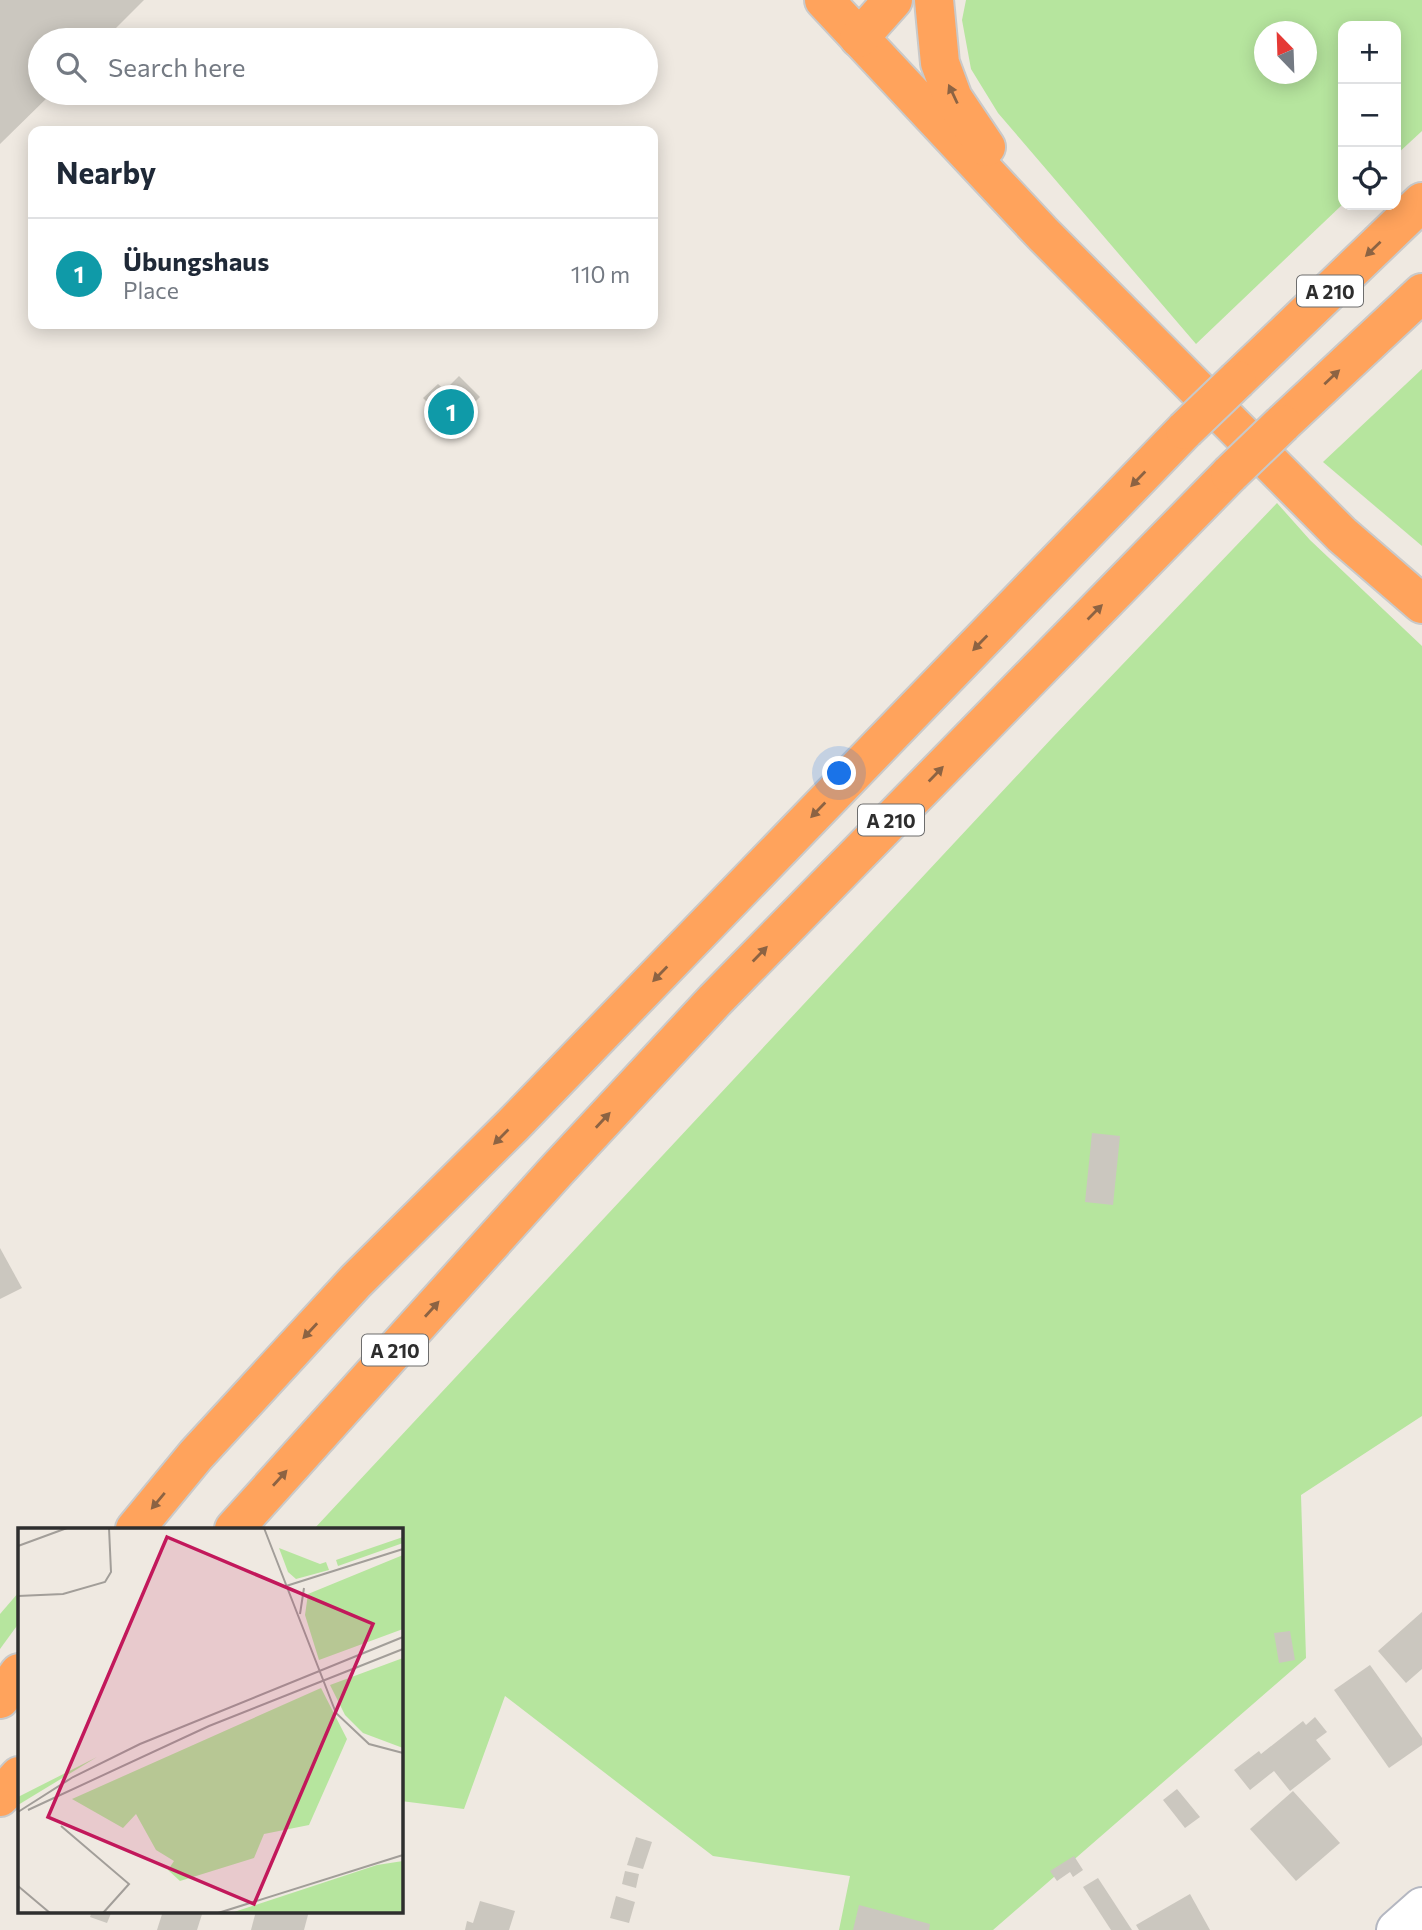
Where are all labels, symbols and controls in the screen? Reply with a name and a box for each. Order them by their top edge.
north arrow [1254,21,1317,84]
map controls [1338,21,1401,210]
button: + [1338,21,1401,84]
search box [28,28,658,105]
icon: search [52,48,90,86]
text: Search here [108,51,246,82]
one-way arrow [947,84,959,104]
button: − [1338,84,1401,147]
button: locate [1338,147,1401,210]
text: Nearby [56,153,156,190]
one-way arrow [1365,241,1382,257]
text: Übungshaus [123,245,269,276]
text: 1 [74,260,84,288]
text: 110 m [571,260,630,288]
text: Place [123,276,179,304]
road number: A 210 [1297,276,1363,306]
one-way arrow [1323,370,1340,386]
pin: 1 [428,386,474,438]
one-way arrow [1129,471,1146,488]
one-way arrow [1086,603,1103,620]
one-way arrow [971,634,988,651]
your location [822,756,856,790]
one-way arrow [927,766,943,783]
one-way arrow [810,801,826,818]
road number: A 210 [858,804,924,835]
one-way arrow [751,946,768,963]
one-way arrow [651,965,668,982]
one-way arrow [595,1112,611,1129]
one-way arrow [494,1128,510,1145]
one-way arrow [423,1301,439,1318]
one-way arrow [302,1322,318,1340]
road number: A 210 [362,1334,428,1366]
one-way arrow [271,1470,287,1487]
one-way arrow [151,1491,166,1509]
inset map [18,1528,402,1912]

